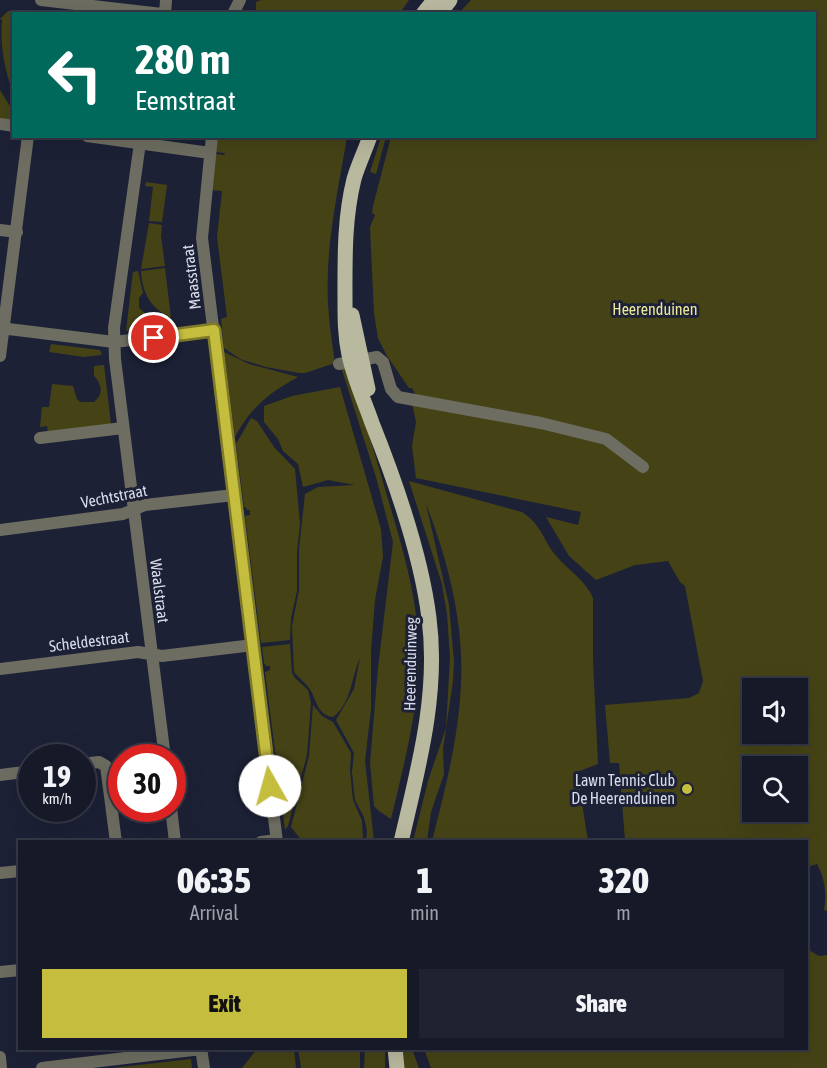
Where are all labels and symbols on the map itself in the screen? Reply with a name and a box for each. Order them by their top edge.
street label: Maasstraat [178,243,204,311]
park label: Heerenduinen [612,300,698,318]
pin [128,312,179,363]
street label: Vechtstraat [79,481,149,511]
street label: Waalstraat [147,558,173,624]
street label: Heerenduinweg [400,617,421,711]
street label: Scheldestraat [48,627,131,655]
speed limit sign: 30 [108,744,186,822]
position arrow [238,754,302,818]
place label: Lawn Tennis Club De Heerenduinen [571,771,675,807]
marker: Lawn Tennis Club De Heerenduinen [680,782,694,796]

